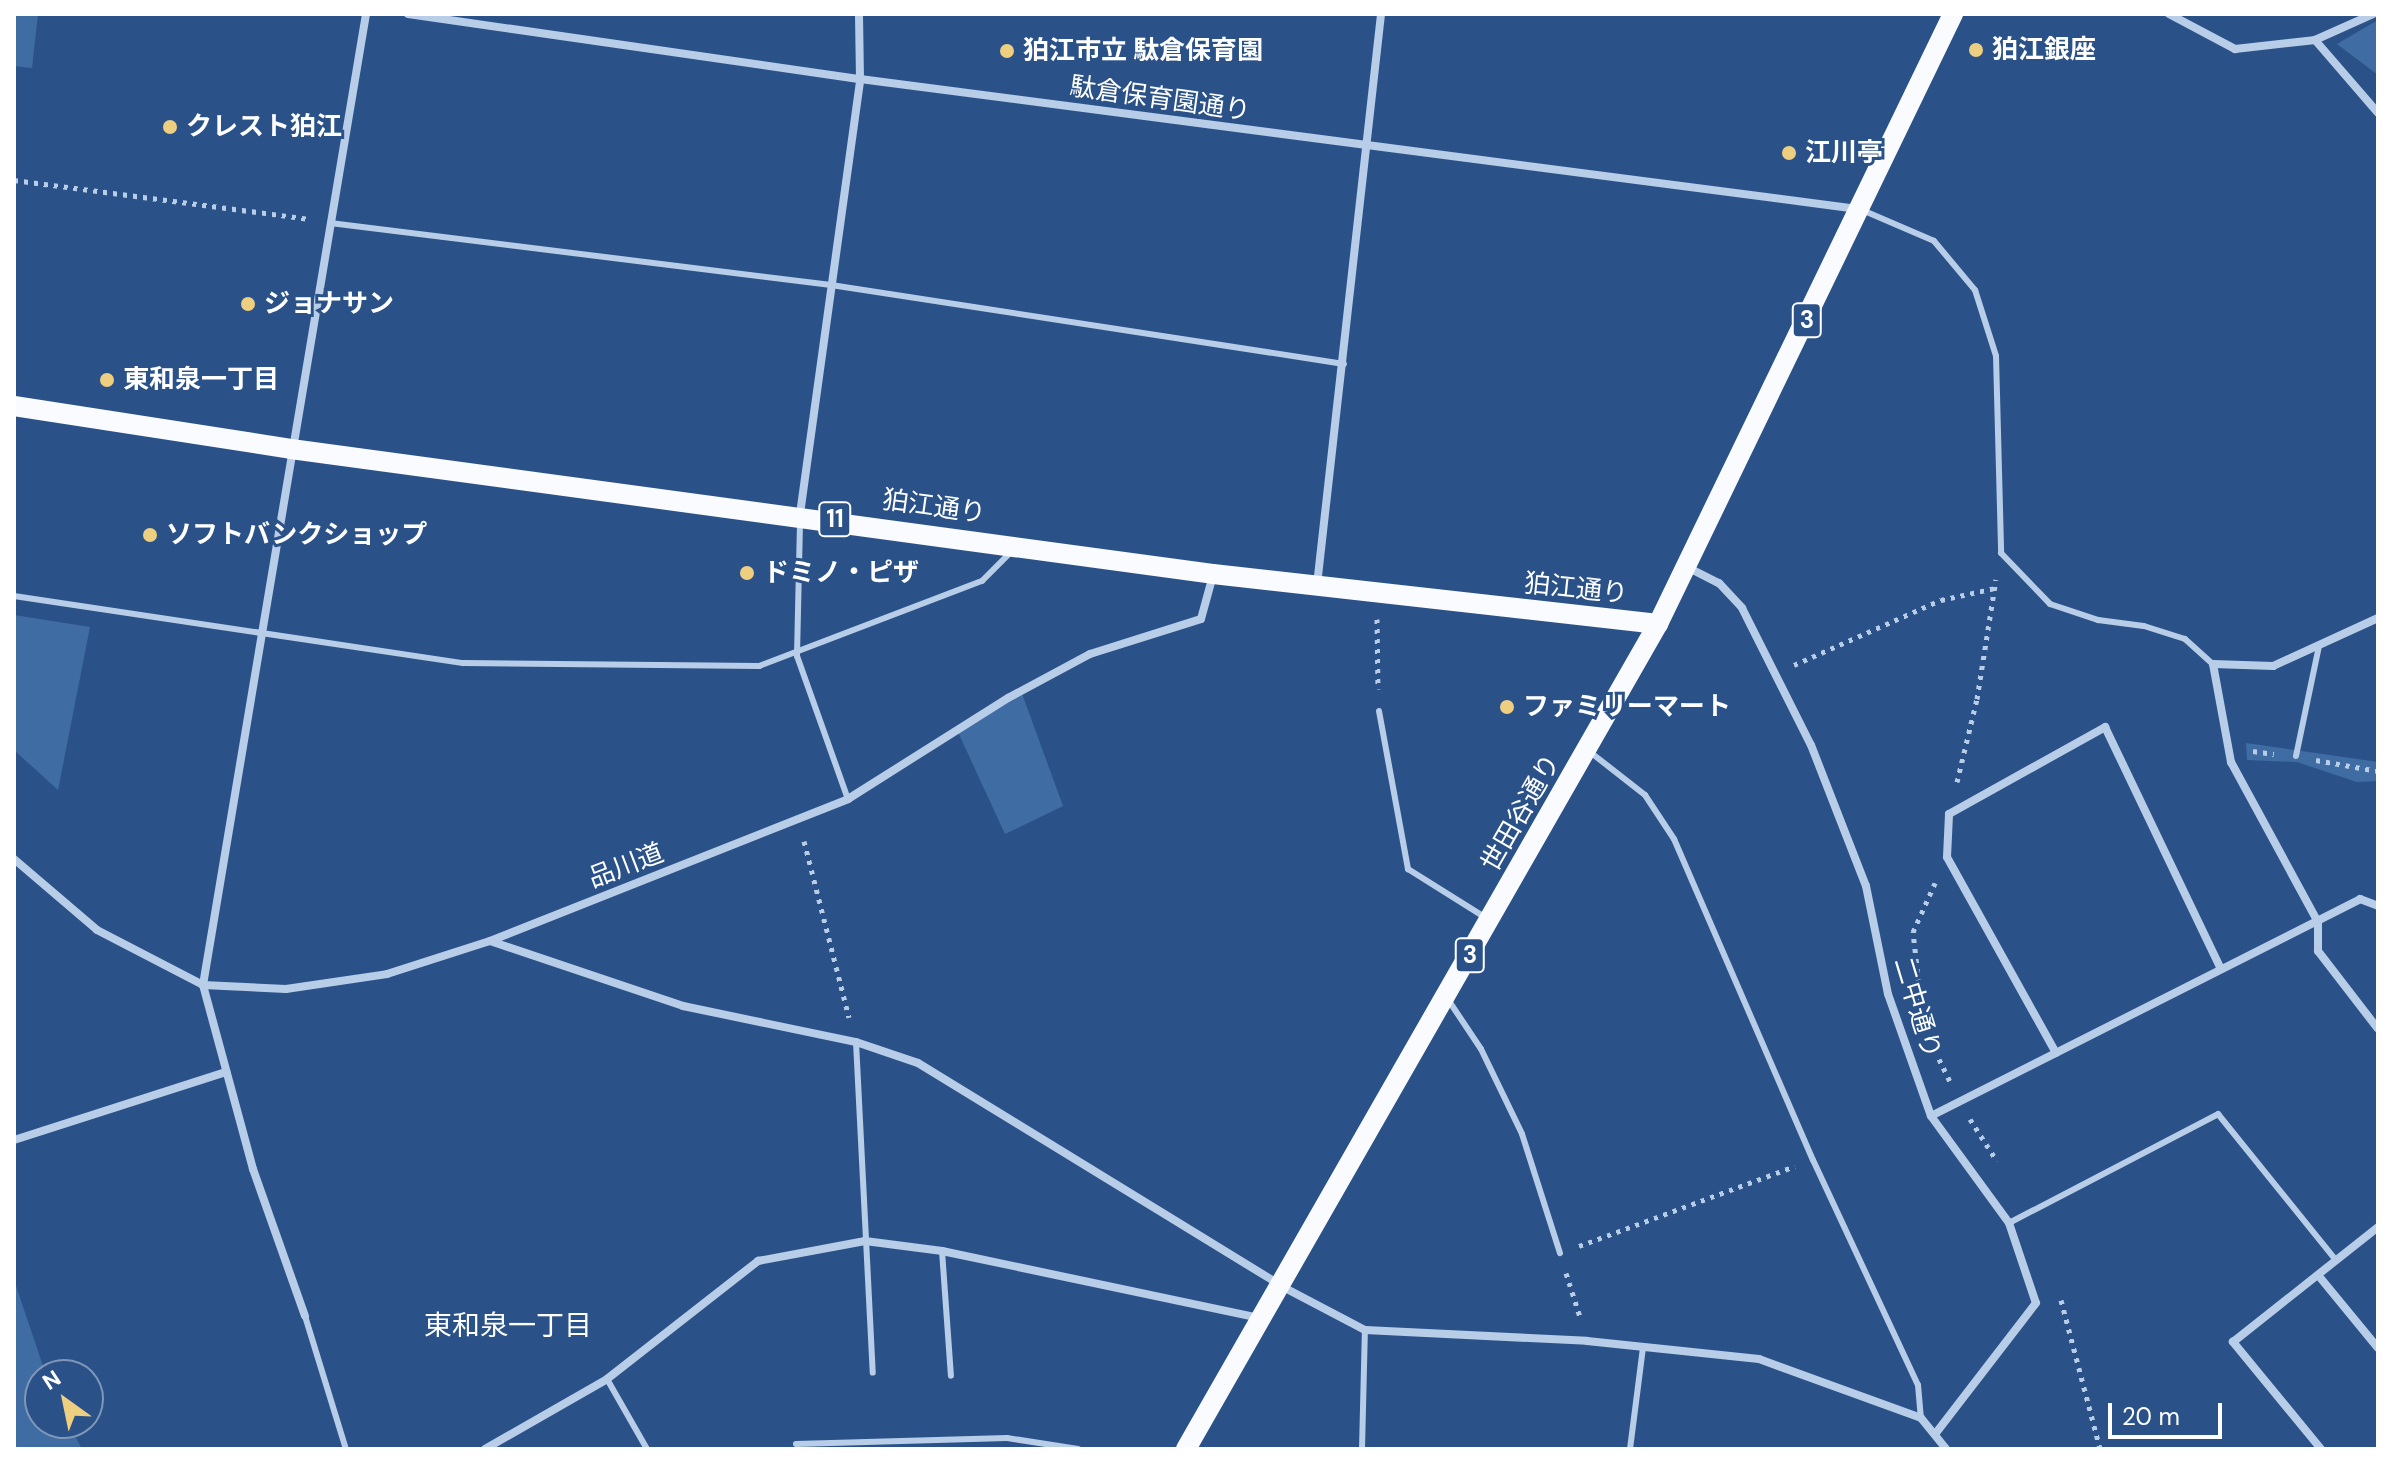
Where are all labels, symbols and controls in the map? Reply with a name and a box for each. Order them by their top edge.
place label: 狛江銀座 [1992,34,2096,66]
place label: 狛江市立 駄倉保育園 [1023,35,1263,67]
marker: 狛江銀座 [1967,41,1985,59]
marker: 狛江市立 駄倉保育園 [998,42,1016,60]
street label: 駄倉保育園通り [1068,71,1252,127]
place label: クレスト狛江 [186,111,342,143]
marker: クレスト狛江 [161,118,179,136]
place label: 江川亭 [1805,137,1883,169]
marker: 江川亭 [1780,144,1798,162]
place label: ジョナサン [264,288,394,320]
marker: ジョナサン [239,295,257,313]
road number: 3 [1791,300,1823,340]
place label: 東和泉一丁目 [123,364,279,396]
marker: 東和泉一丁目 [98,371,116,389]
street label: 狛江通り [880,484,988,530]
road number: 11 [817,499,853,539]
place label: ソフトバンクショップ [166,519,426,551]
marker: ソフトバンクショップ [141,526,159,544]
place label: ドミノ・ピザ [763,557,919,589]
marker: ドミノ・ピザ [738,564,756,582]
street label: 狛江通り [1523,568,1629,610]
place label: ファミリーマート [1523,691,1731,723]
marker: ファミリーマート [1498,698,1516,716]
street label: 世田谷通り [1475,749,1567,877]
street label: 品川道 [584,837,668,895]
road number: 3 [1454,935,1486,975]
street label: 二中通り [1887,954,1947,1062]
district label: 東和泉一丁目 [424,1309,592,1343]
north arrow [24,1359,104,1439]
text: N [37,1364,66,1397]
scale bar [2112,1387,2226,1437]
text: 20 m [2122,1401,2180,1432]

